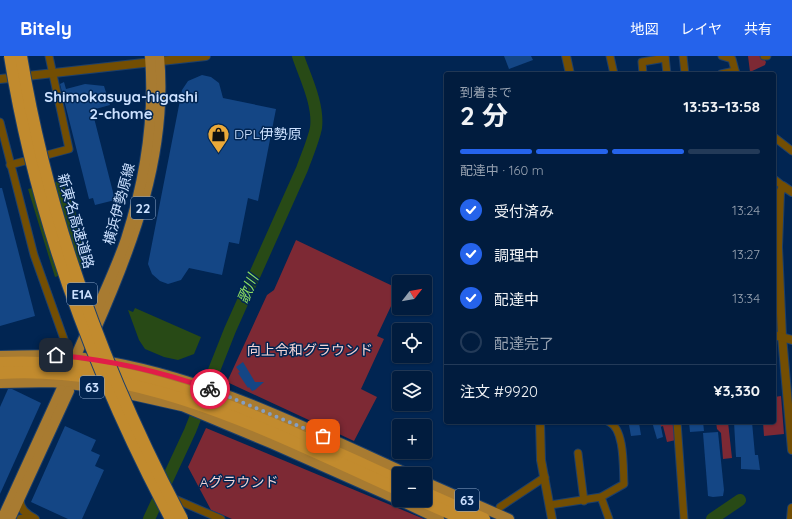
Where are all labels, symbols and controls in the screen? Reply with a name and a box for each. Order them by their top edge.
text: Bitely [20,16,72,40]
text: 地図 [630,20,658,38]
text: レイヤ [680,20,722,38]
text: 共有 [744,20,772,38]
text: 到着まで [460,84,512,100]
district label: Shimokasuya-higashi 2-chome [44,87,198,123]
text: 13:53–13:58 [683,97,760,116]
text: 2 分 [460,99,508,132]
shop icon: DPL伊勢原 [205,121,231,154]
place label: DPL伊勢原 [234,125,302,143]
street label: 横浜伊勢原線 [99,161,139,247]
text: 配達中 · 160 m [460,162,544,178]
street label: 新東名高速道路 [54,171,98,271]
road number: 22 [131,197,155,219]
icon: check [460,199,482,221]
text: 受付済み [494,202,554,221]
text: 13:24 [732,202,760,218]
icon: check [460,243,482,265]
text: 調理中 [494,246,539,265]
text: 13:27 [732,246,760,262]
water label: 歌川 [233,269,263,306]
north arrow [392,275,432,315]
map controls [392,275,432,507]
road number: E1A [67,283,97,305]
icon: check [460,287,482,309]
text: 配達中 [494,290,539,309]
text: 13:34 [732,290,760,306]
button: locate [392,323,432,363]
text: 配達完了 [494,334,554,353]
pin [39,338,73,372]
park label: 向上令和グラウンド [247,341,373,359]
icon: home [45,344,67,366]
courier [190,369,230,409]
button: layers [392,371,432,411]
road number: 63 [80,376,104,398]
icon: bike [199,378,221,400]
text: ¥3,330 [714,381,760,400]
text: 注文 #9920 [460,382,538,401]
pin [306,419,340,453]
button: + [392,419,432,459]
icon: bag [312,425,334,447]
button: − [392,467,432,507]
park label: Aグラウンド [199,473,279,491]
road number: 63 [455,489,479,511]

